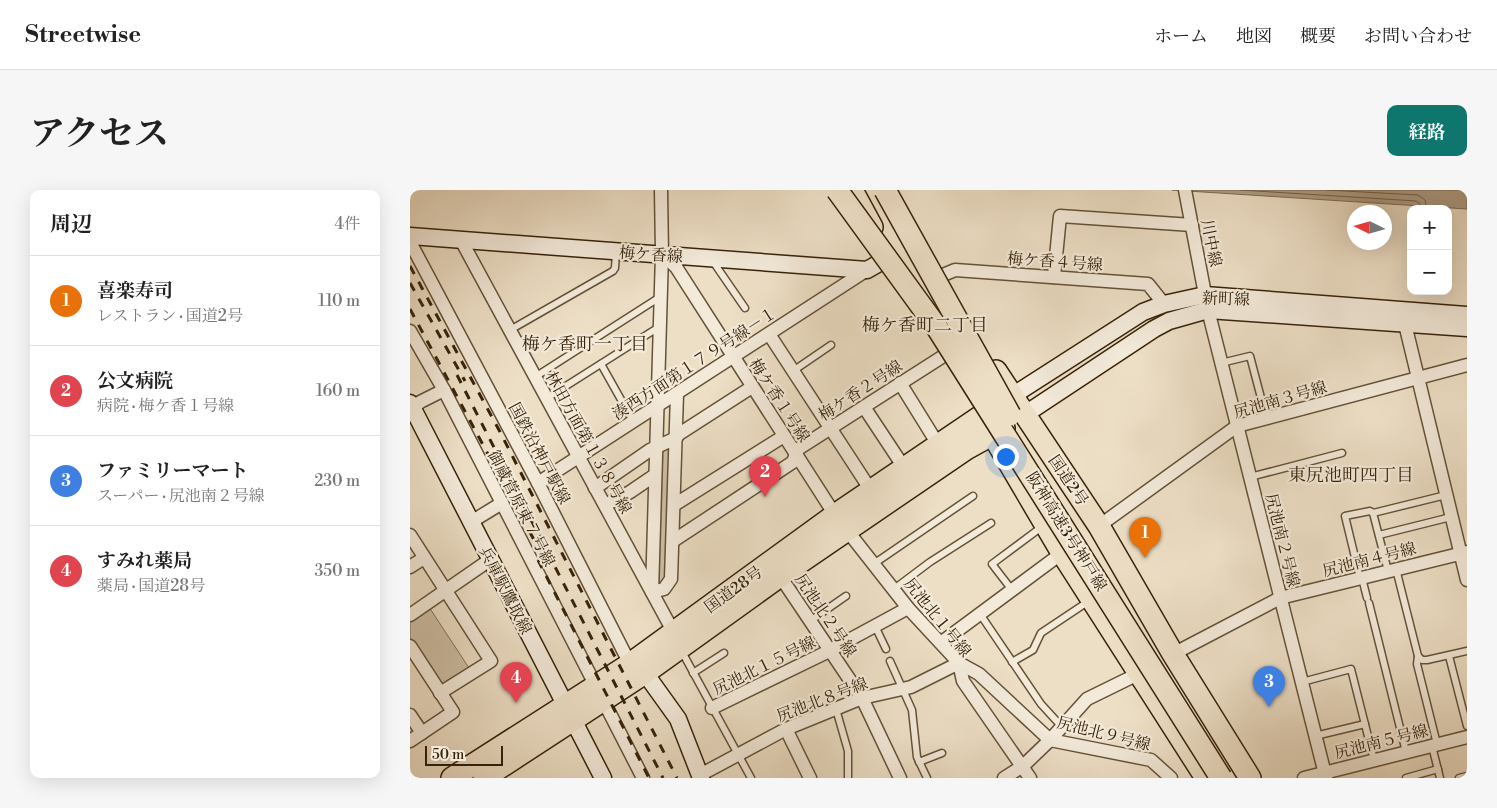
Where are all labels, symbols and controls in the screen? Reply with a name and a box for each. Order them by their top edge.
text: Streetwise [25,20,141,50]
text: ホーム [1154,25,1208,48]
text: 地図 [1236,25,1272,48]
text: 概要 [1300,25,1336,48]
text: お問い合わせ [1364,25,1472,48]
button: 経路 [1387,105,1467,156]
text: アクセス [30,113,169,156]
north arrow [1347,205,1392,250]
map controls [1407,205,1452,295]
button: + [1407,205,1452,250]
text: 周辺 [50,212,92,238]
text: 4件 [334,214,360,234]
street label: 川中線 [1197,218,1225,269]
street label: 梅ケ香線 [618,243,684,267]
street label: 梅ケ香４号線 [1006,249,1104,275]
button: − [1407,250,1452,295]
text: 喜楽寿司 [97,279,173,303]
street label: 新町線 [1202,288,1250,310]
text: 1 [62,291,70,311]
text: 110 m [318,291,360,311]
street label: 湊西方面第１７９号線－１ [609,303,781,425]
text: レストラン · 国道2号 [97,306,243,326]
district label: 梅ケ香町二丁目 [862,314,988,337]
district label: 梅ケ香町一丁目 [522,333,648,356]
street label: 梅ケ香１号線 [745,355,814,446]
street label: 梅ケ香２号線 [815,356,906,425]
street label: 林田方面第１３８号線 [541,368,636,517]
text: 公文病院 [97,369,173,393]
street label: 尻池南３号線 [1231,377,1329,423]
text: 2 [61,381,71,401]
text: 160 m [316,381,360,401]
text: 病院 · 梅ケ香１号線 [97,396,234,416]
street label: 国鉄沿神戸駅線 [504,399,574,508]
your location [993,444,1019,470]
street label: 御蔵菅原東７号線 [483,447,559,570]
street label: 国道2号 [1044,451,1092,510]
pin: 2 [749,456,781,497]
text: ファミリーマート [97,459,249,483]
district label: 東尻池町四丁目 [1288,464,1414,487]
street label: 阪神高速3号神戸線 [1021,468,1111,595]
text: 3 [61,471,71,491]
text: 230 m [314,471,360,491]
text: スーパー · 尻池南２号線 [97,486,265,506]
street label: 尻池南２号線 [1261,491,1303,589]
pin: 1 [1129,517,1161,558]
street label: 尻池南４号線 [1320,539,1418,581]
street label: 兵庫駅鷹取線 [474,543,536,638]
text: すみれ薬局 [97,549,192,573]
text: 4 [61,561,71,581]
text: 350 m [314,561,360,581]
street label: 国道28号 [701,562,767,618]
street label: 尻池北２号線 [790,570,860,661]
street label: 尻池北１号線 [899,574,975,661]
text: 薬局 · 国道28号 [97,576,205,596]
street label: 尻池北１５号線 [710,632,819,699]
pin: 4 [500,662,532,703]
pin: 3 [1253,666,1285,707]
street label: 尻池北８号線 [774,673,871,726]
street label: 尻池北９号線 [1055,713,1153,755]
street label: 尻池南５号線 [1332,721,1430,763]
scale bar [425,743,502,766]
text: 50 m [432,746,464,764]

